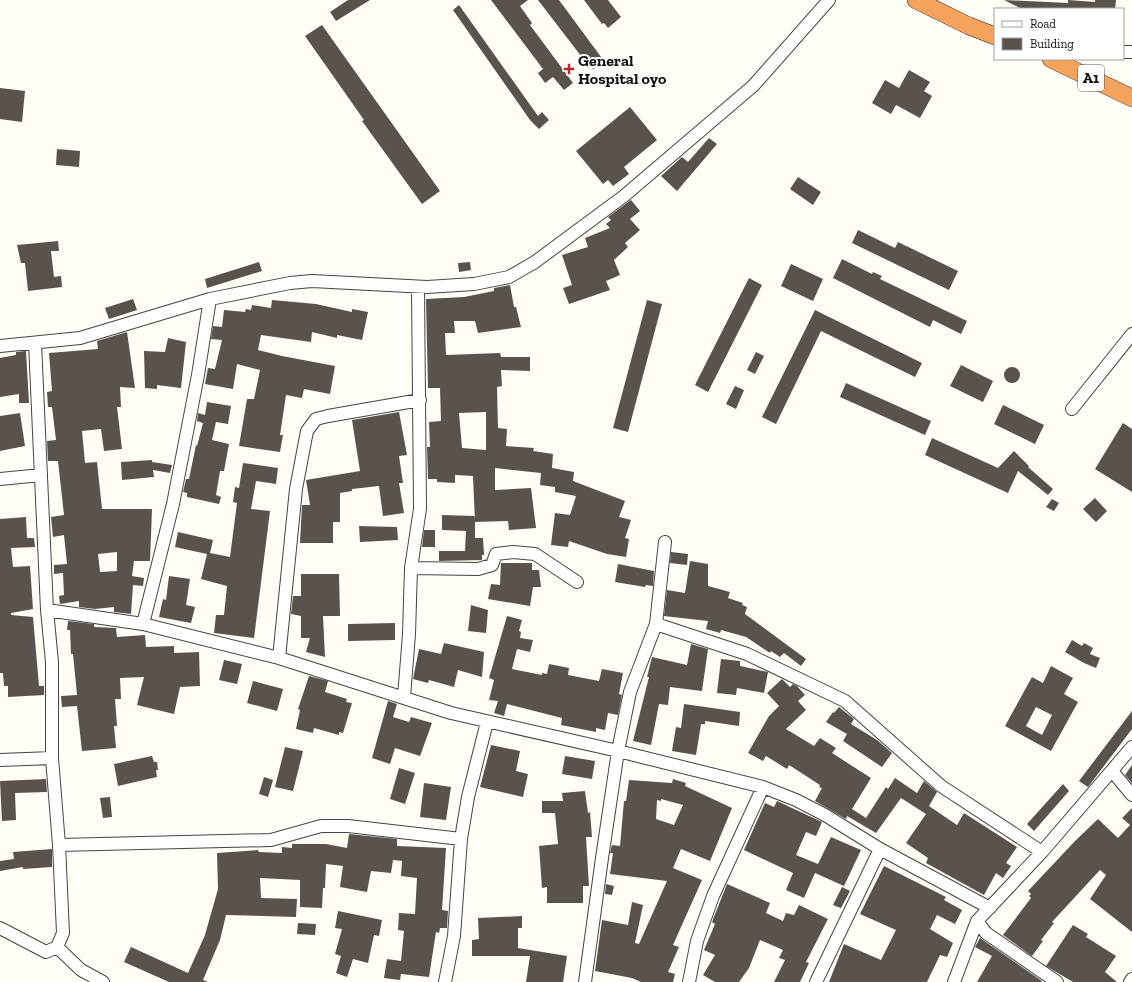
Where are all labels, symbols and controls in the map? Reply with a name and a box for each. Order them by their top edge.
legend [994,8,1124,60]
text: Road [1030,17,1056,31]
text: Building [1030,37,1074,51]
place label: General Hospital oyo [578,51,667,88]
marker: General Hospital oyo [563,63,575,75]
road number: A1 [1078,65,1104,91]

